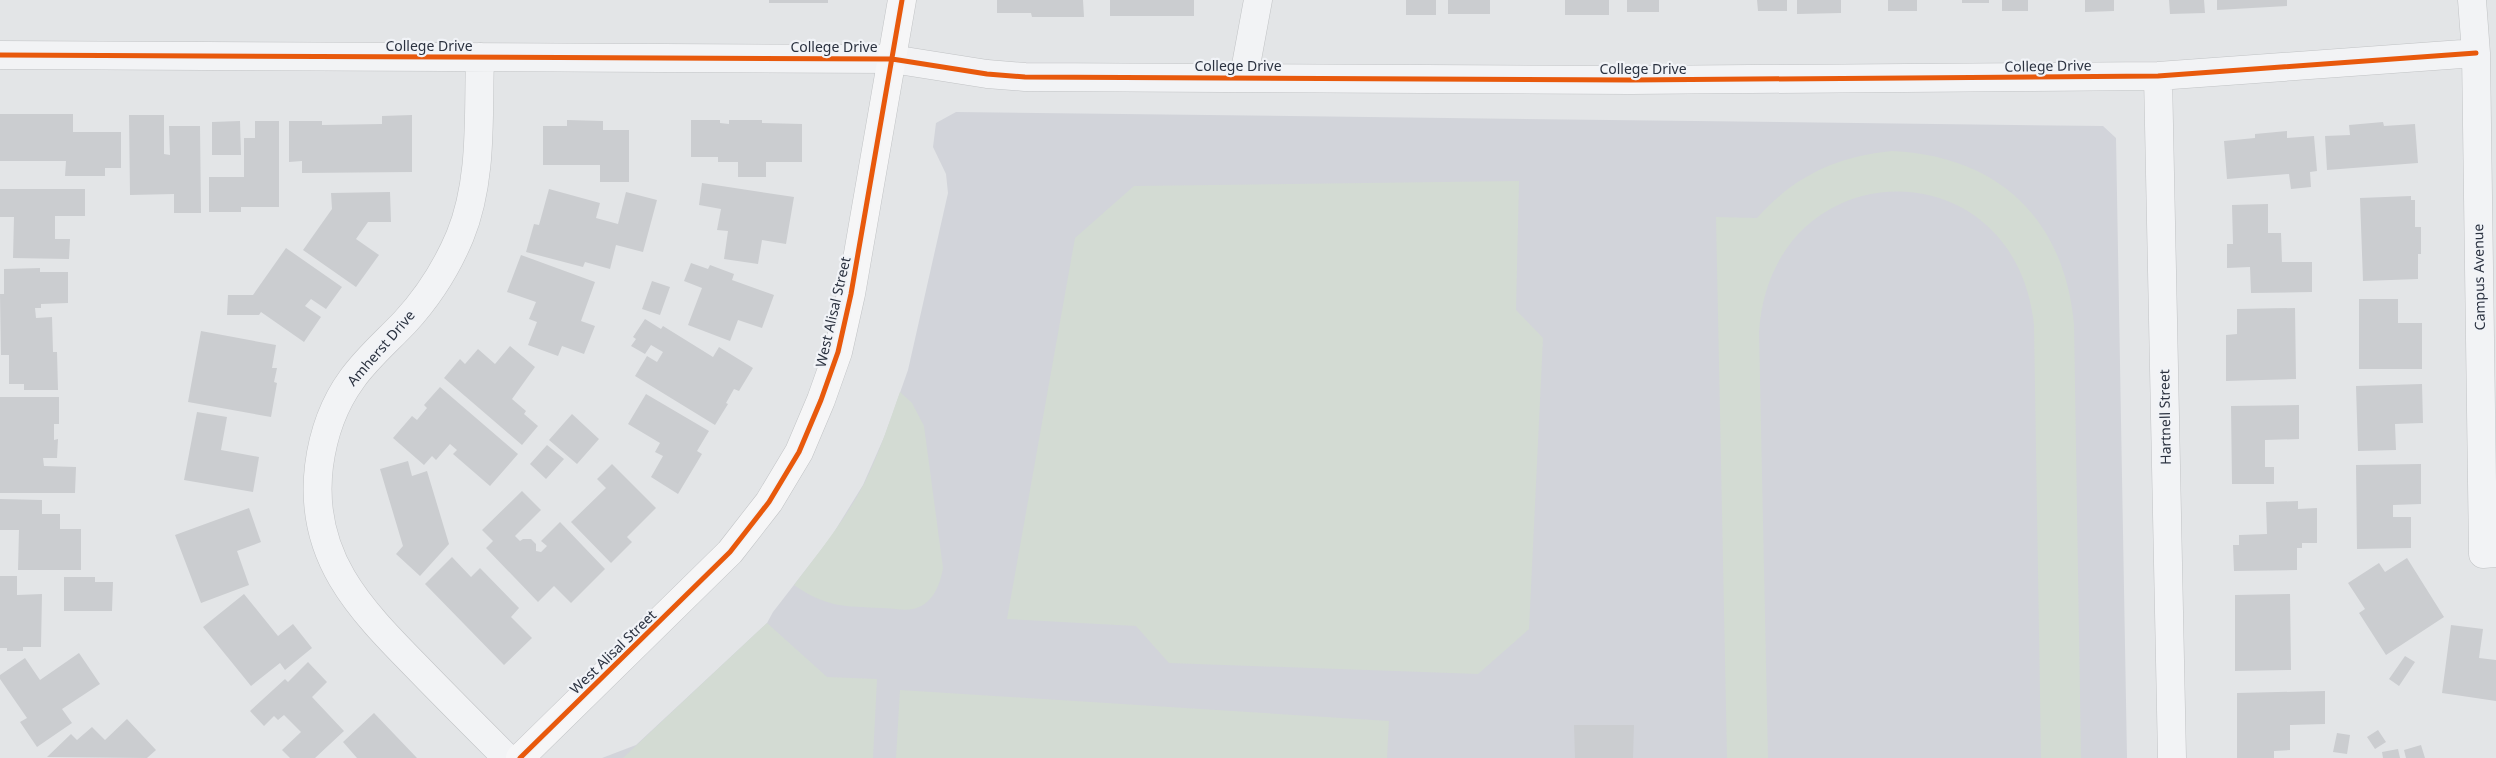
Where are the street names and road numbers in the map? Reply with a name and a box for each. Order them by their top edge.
street label: College Drive [385,36,473,55]
street label: College Drive [790,37,878,56]
street label: College Drive [2004,55,2092,76]
street label: College Drive [1194,56,1282,75]
street label: College Drive [1599,59,1687,78]
street label: Campus Avenue [2468,223,2489,330]
street label: West Alisal Street [811,255,854,369]
street label: Amherst Drive [342,306,419,390]
street label: Hartnell Street [2154,369,2175,465]
street label: West Alisal Street [565,606,660,698]

